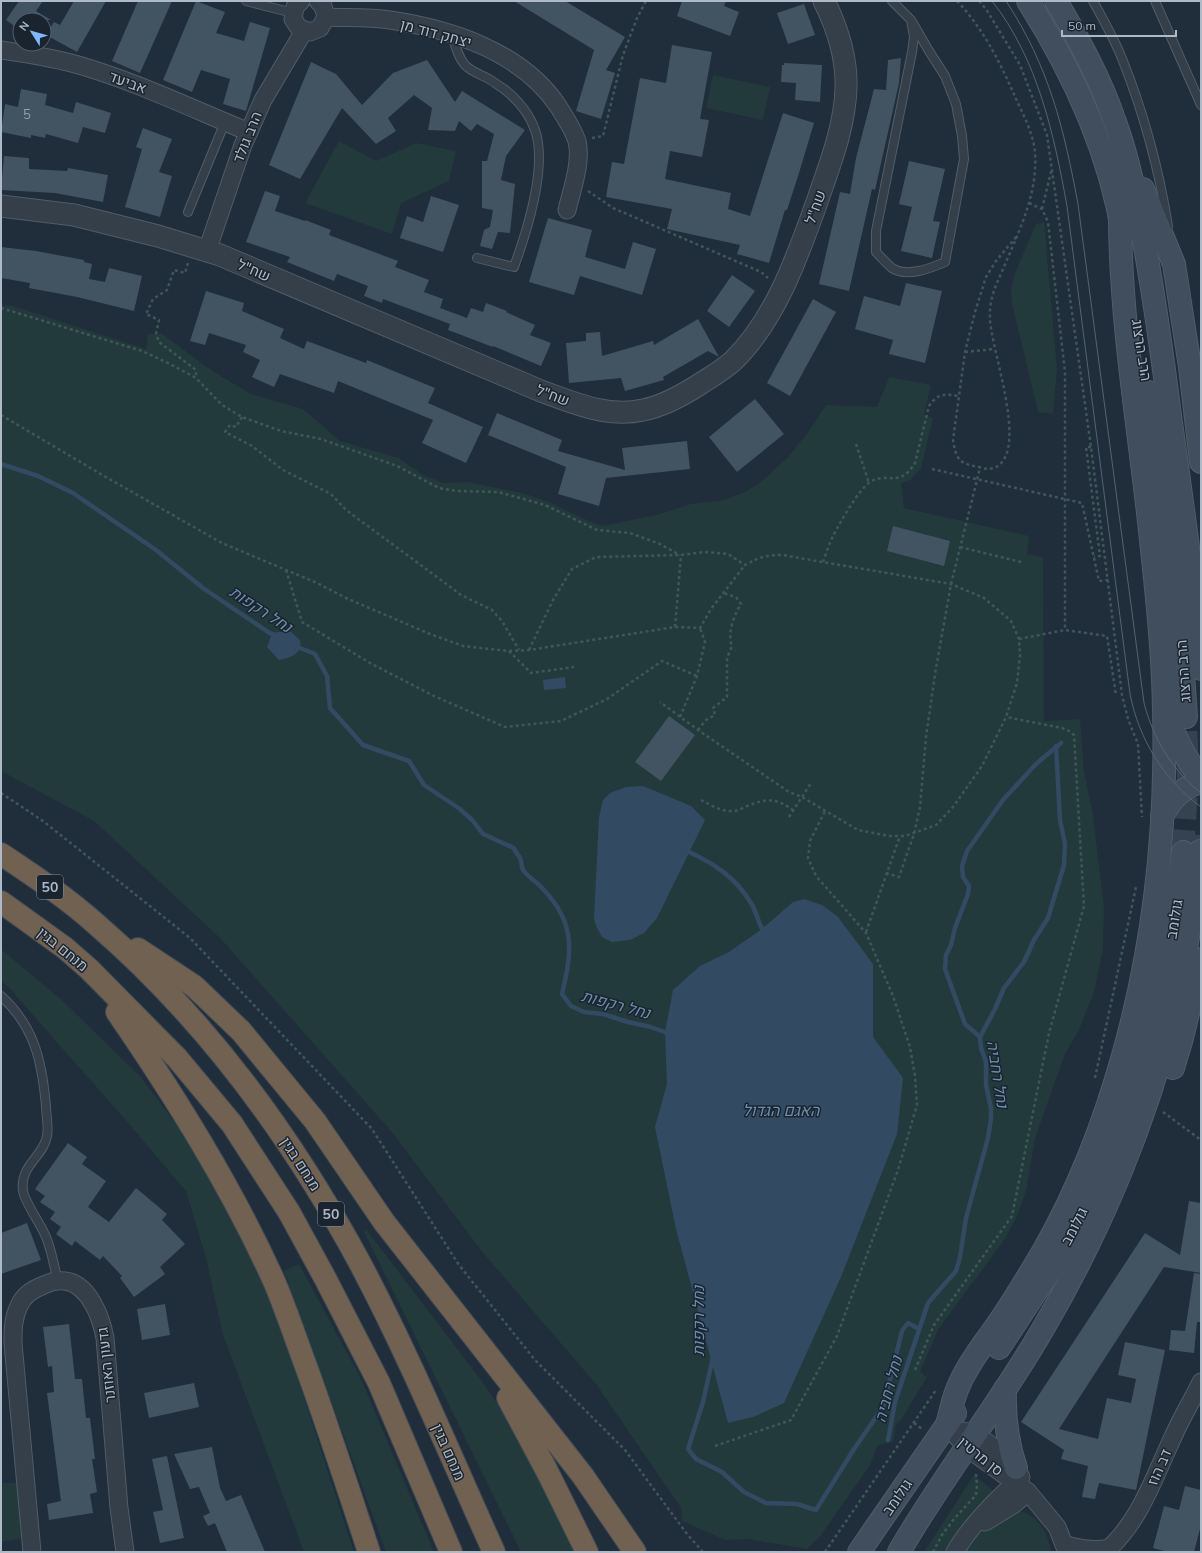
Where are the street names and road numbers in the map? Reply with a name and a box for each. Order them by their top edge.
street label: יצחק דוד מן [398,14,474,52]
street label: אביעד [107,66,149,98]
street label: הרב גולד [228,109,266,165]
street label: שח"ל [800,187,830,227]
street label: שח"ל [234,254,274,286]
street label: הרב הרצוג [1128,318,1156,382]
street label: שח"ל [533,380,573,410]
street label: הרב הרצוג [1171,639,1195,703]
road number: 50 [37,875,63,899]
street label: גולומב [1162,898,1187,940]
street label: מנחם בגין [34,923,92,975]
street label: מנחם בגין [277,1134,325,1194]
road number: 50 [318,1202,344,1226]
street label: גולומב [1057,1204,1092,1248]
street label: גדעון האוזנר [93,1326,119,1404]
street label: מנחם בגין [428,1421,470,1483]
street label: סן מרטין [955,1432,1007,1480]
street label: דב הוז [1143,1446,1176,1488]
street label: גולומב [878,1475,916,1519]

